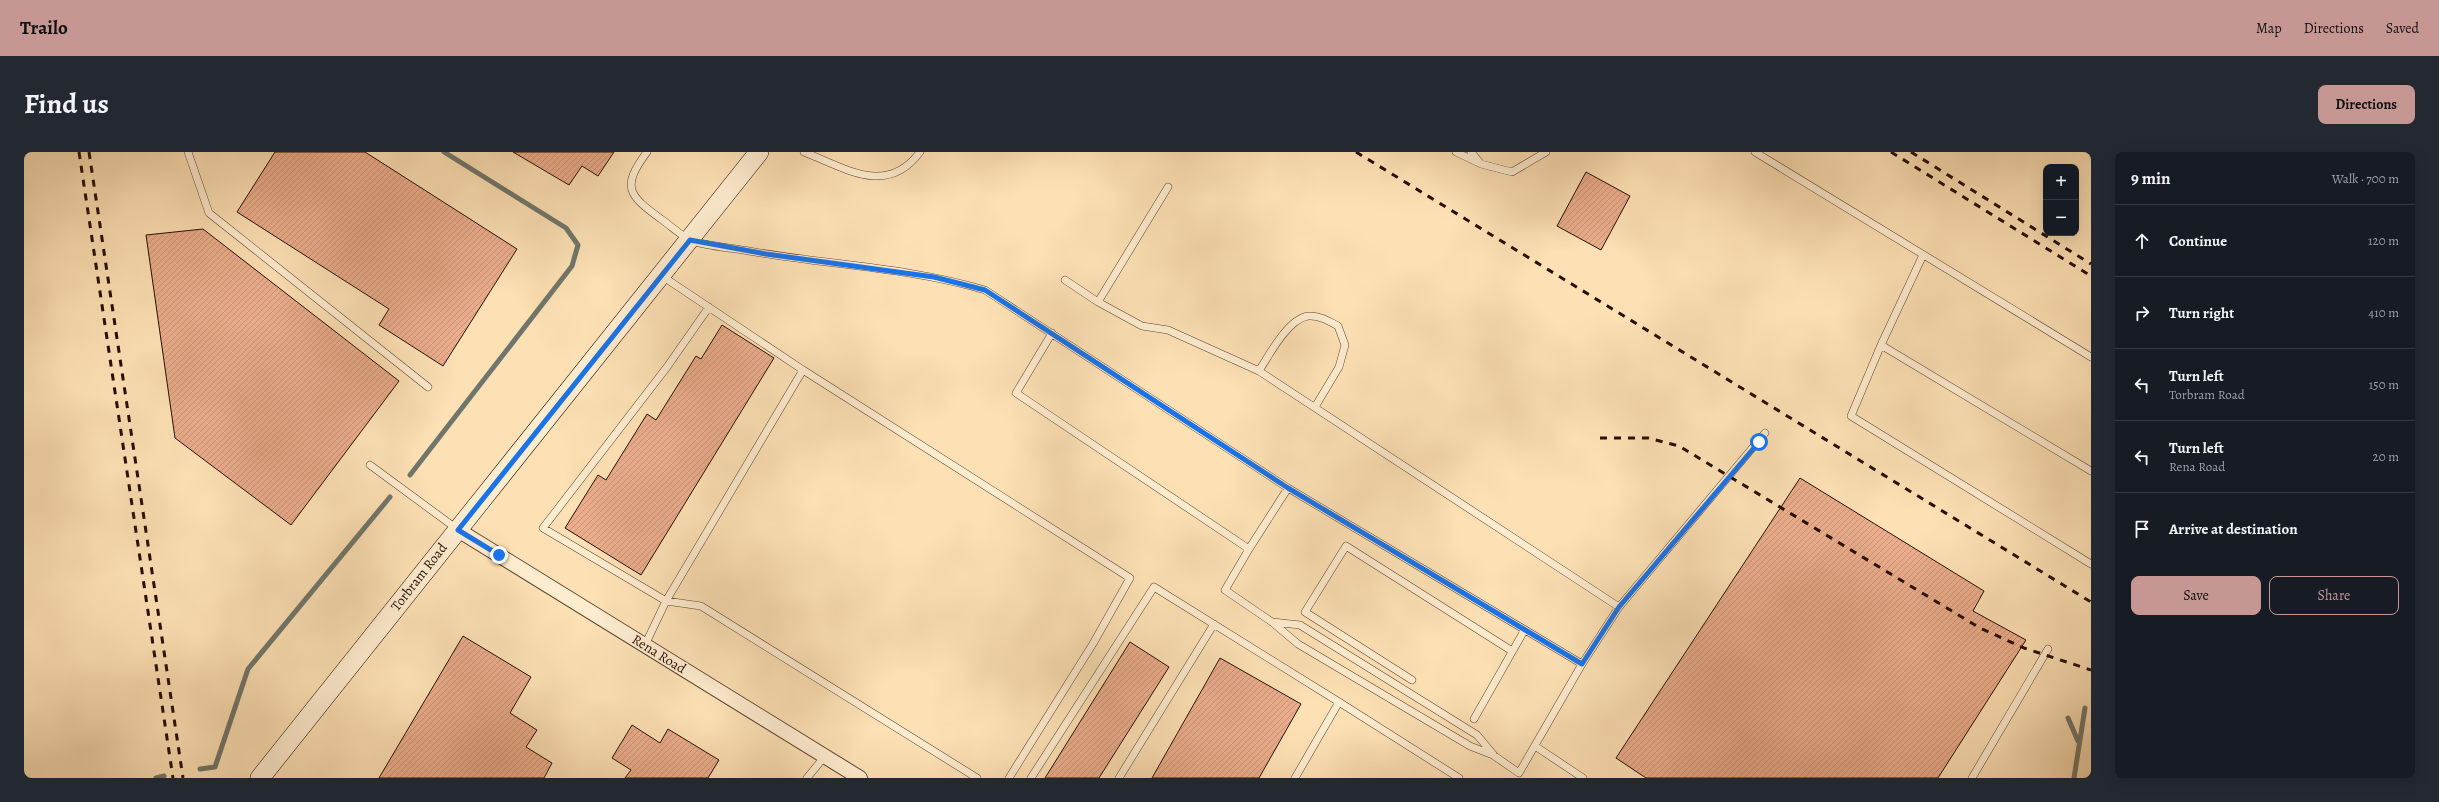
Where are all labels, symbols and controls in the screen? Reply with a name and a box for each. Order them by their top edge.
text: Trailo [20,15,68,41]
text: Map [2256,19,2282,38]
text: Directions [2304,19,2364,38]
text: Saved [2386,19,2419,38]
text: Find us [24,85,109,123]
button: Directions [2318,85,2415,124]
map controls [2043,164,2079,236]
button: + [2043,164,2079,200]
text: 9 min [2131,167,2171,190]
text: Walk · 700 m [2332,170,2399,187]
button: − [2043,200,2079,236]
icon: ahead [2131,230,2153,252]
text: Continue [2169,231,2227,251]
text: 120 m [2368,232,2399,249]
icon: right [2131,302,2153,324]
text: Turn right [2169,303,2234,323]
text: 410 m [2368,304,2399,321]
text: Turn left [2169,366,2224,386]
icon: left [2131,374,2153,396]
text: 150 m [2369,376,2399,393]
text: Torbram Road [2169,386,2245,403]
route start [1750,433,1768,451]
text: Turn left [2169,438,2224,458]
icon: left [2131,446,2153,468]
text: 20 m [2373,448,2399,465]
text: Rena Road [2169,458,2225,475]
icon: arrive [2131,518,2153,540]
text: Arrive at destination [2169,519,2298,539]
street label: Torbram Road [386,539,452,615]
route end [490,546,508,564]
button: Save [2131,576,2261,615]
button: Share [2269,576,2399,615]
street label: Rena Road [628,630,690,678]

